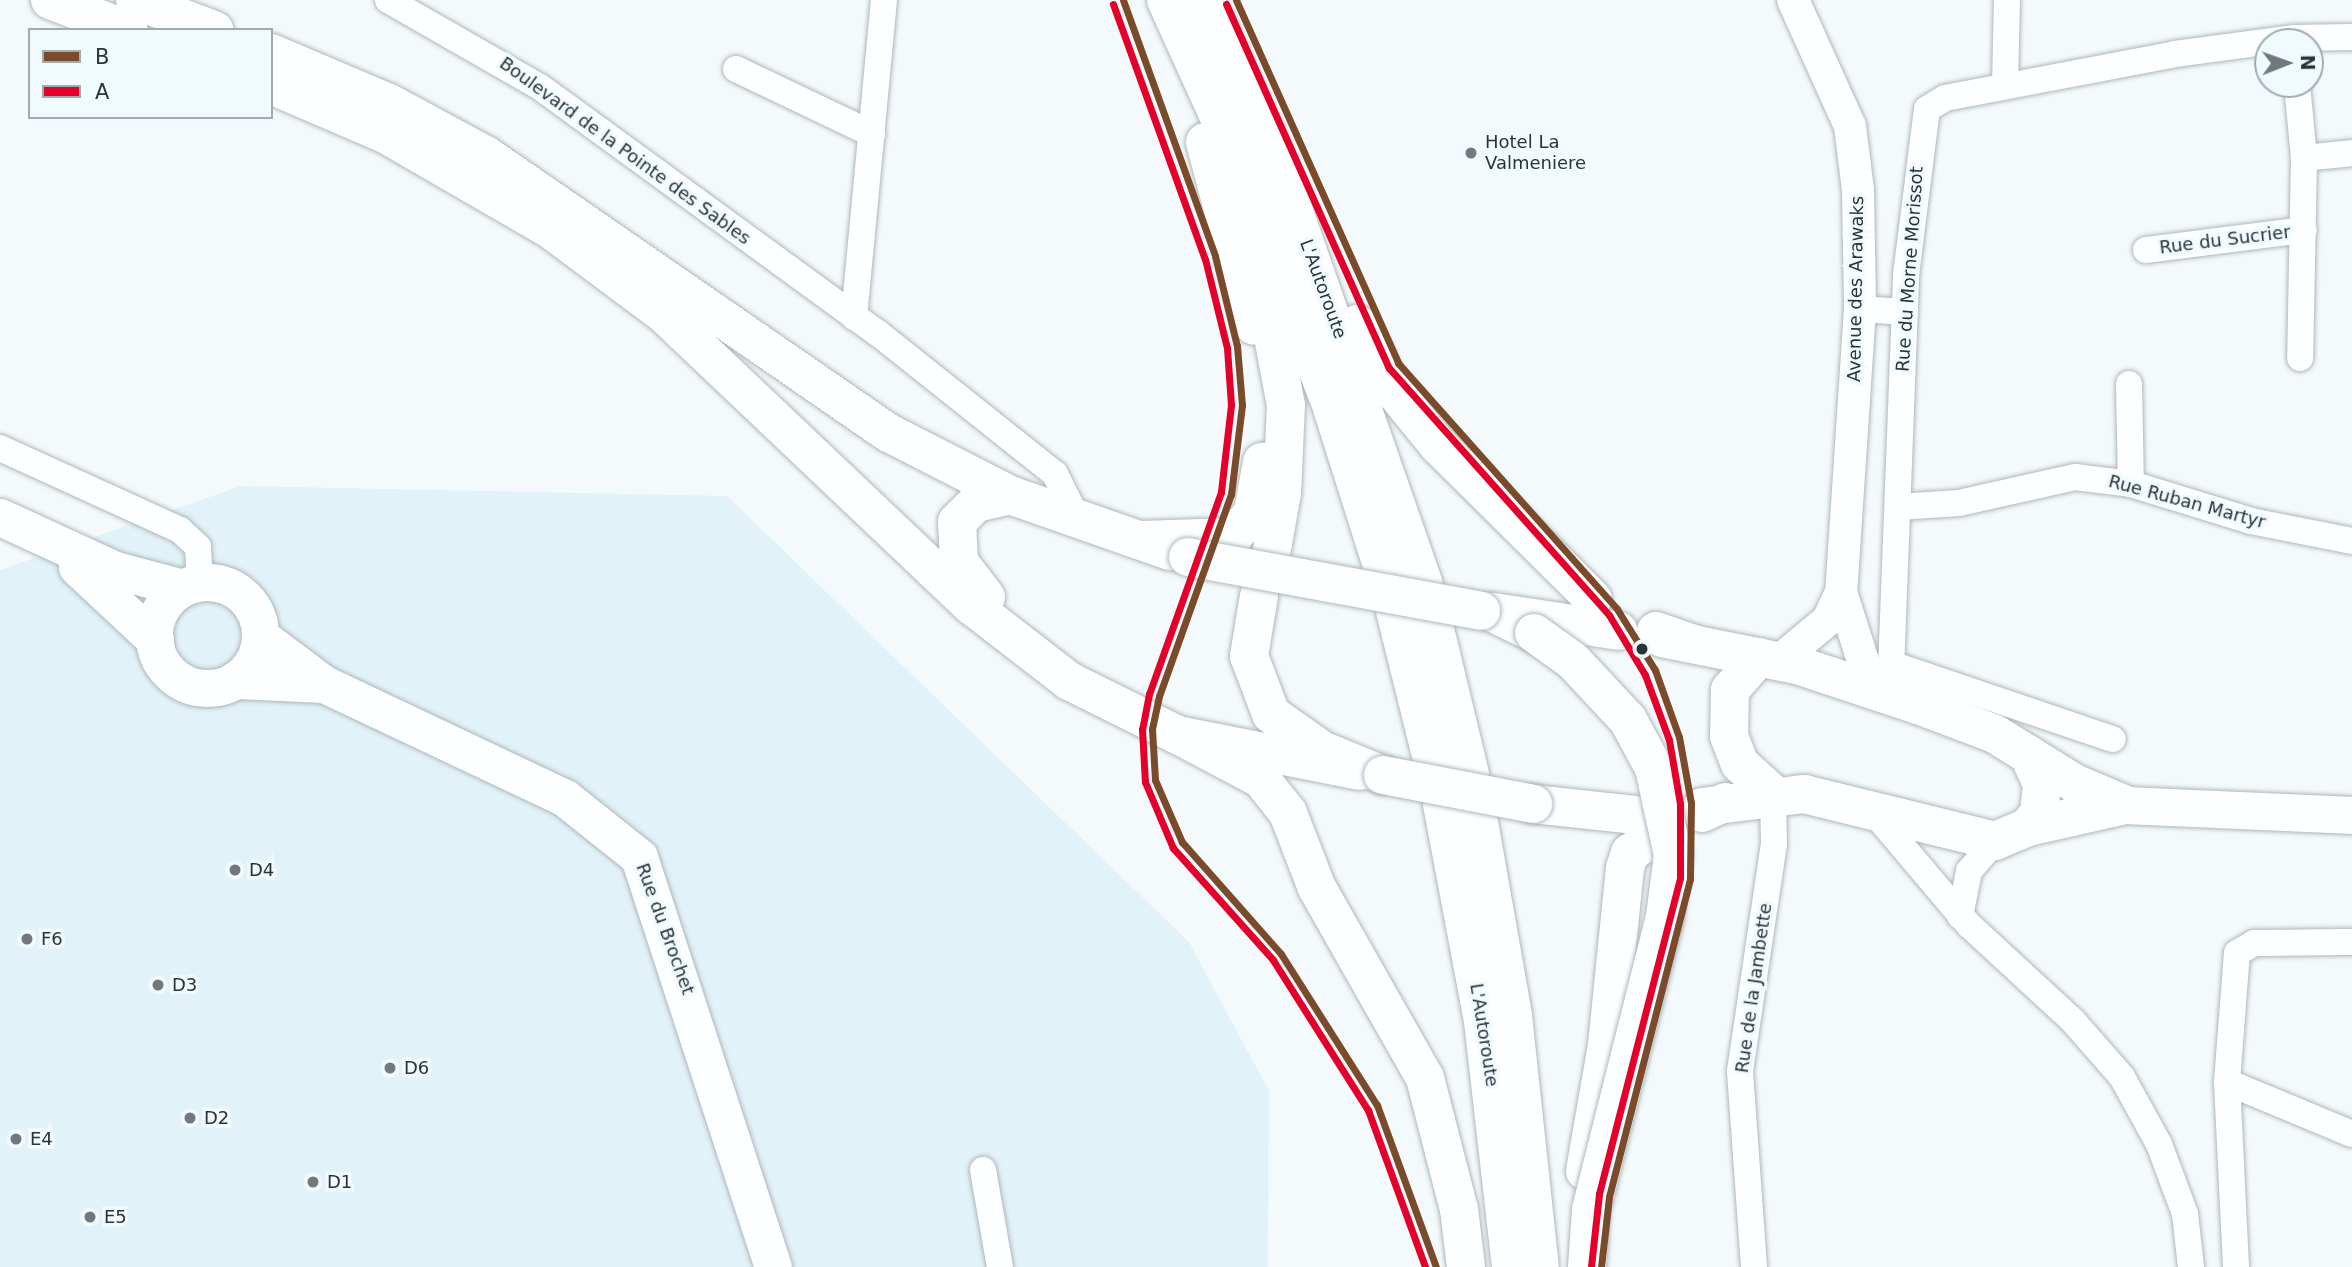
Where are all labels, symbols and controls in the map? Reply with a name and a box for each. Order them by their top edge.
legend [28,28,273,119]
north arrow [2254,28,2324,98]
text: B [95,45,109,69]
street label: Boulevard de la Pointe des Sables [495,53,755,249]
text: N [2297,55,2319,71]
text: A [95,80,109,104]
place label: Hotel La Valmeniere [1485,132,1586,174]
marker: Hotel La Valmeniere [1463,145,1479,161]
street label: Rue du Morne Morissot [1892,165,1928,373]
street label: Avenue des Arawaks [1844,196,1868,382]
street label: Rue du Sucrier [2158,221,2292,259]
street label: L'Autoroute [1295,236,1351,342]
street label: Rue Ruban Martyr [2106,471,2268,533]
unlabelled marker [1635,642,1649,656]
place label: D4 [249,859,274,881]
street label: Rue du Brochet [631,860,699,998]
marker: D4 [227,862,243,878]
street label: Rue de la Jambette [1731,902,1777,1074]
place label: F6 [41,928,63,950]
marker: F6 [19,931,35,947]
place label: D3 [172,974,197,996]
marker: D3 [150,977,166,993]
street label: L'Autoroute [1465,982,1503,1088]
place label: D6 [404,1057,429,1079]
marker: D6 [382,1060,398,1076]
place label: D2 [204,1107,229,1129]
marker: D2 [182,1110,198,1126]
place label: E4 [30,1128,53,1150]
marker: E4 [8,1131,24,1147]
place label: D1 [327,1171,352,1193]
marker: D1 [305,1174,321,1190]
place label: E5 [104,1206,127,1228]
marker: E5 [82,1209,98,1225]

